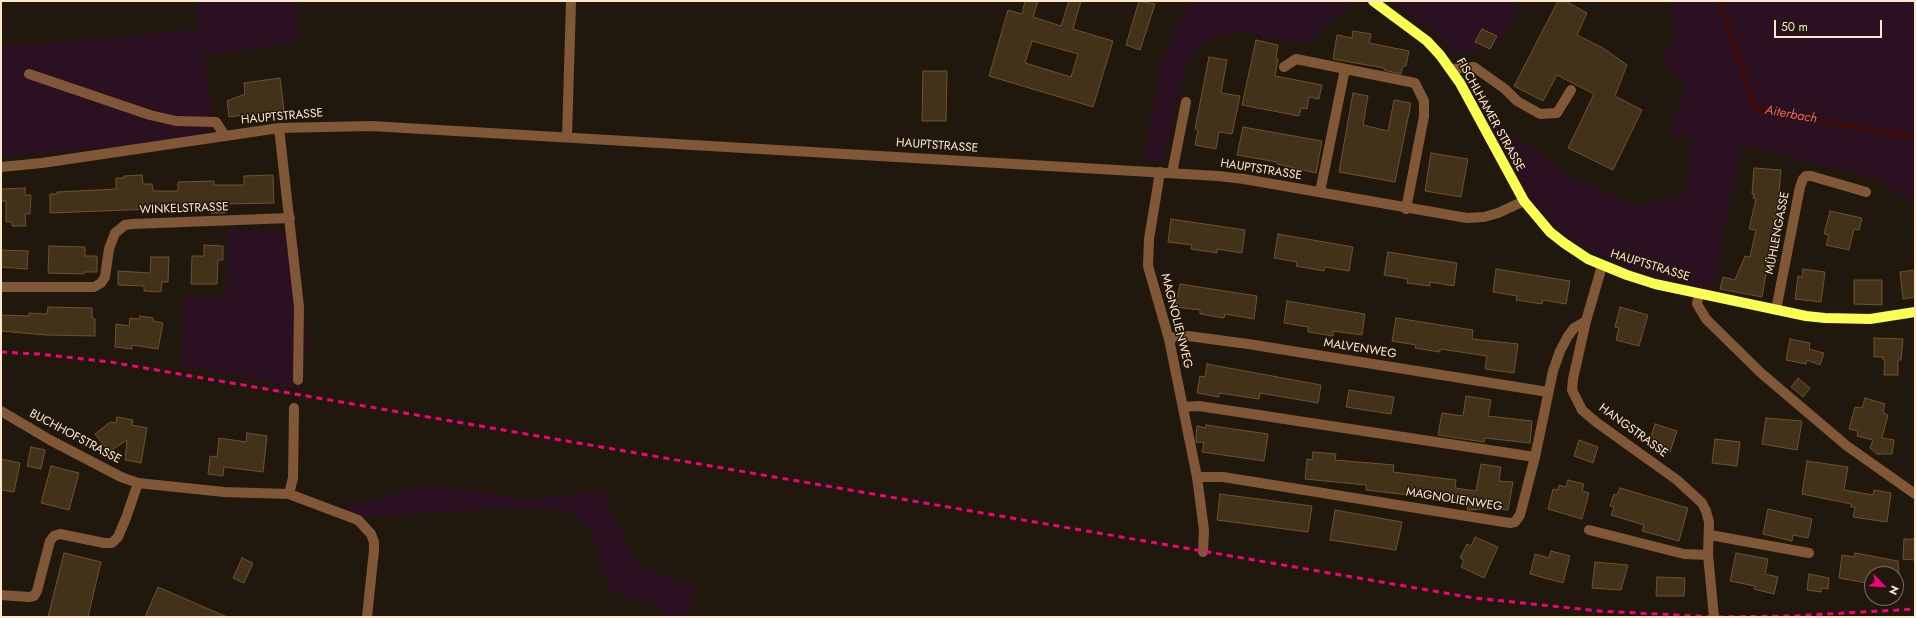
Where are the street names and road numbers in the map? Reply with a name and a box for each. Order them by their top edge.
street label: FISCHLHAMER STRASSE [1453,56,1527,174]
street label: HAUPTSTRASSE [240,106,324,128]
street label: HAUPTSTRASSE [895,136,979,156]
street label: HAUPTSTRASSE [1219,156,1303,184]
street label: MÜHLENGASSE [1763,191,1793,275]
street label: WINKELSTRASSE [139,200,229,218]
street label: HAUPTSTRASSE [1609,247,1691,285]
street label: MAGNOLIENWEG [1157,272,1195,370]
street label: MALVENWEG [1323,336,1397,362]
street label: HANGSTRASSE [1596,401,1670,461]
street label: BUCHHOFSTRASSE [27,407,123,467]
street label: MAGNOLIENWEG [1405,485,1503,515]

